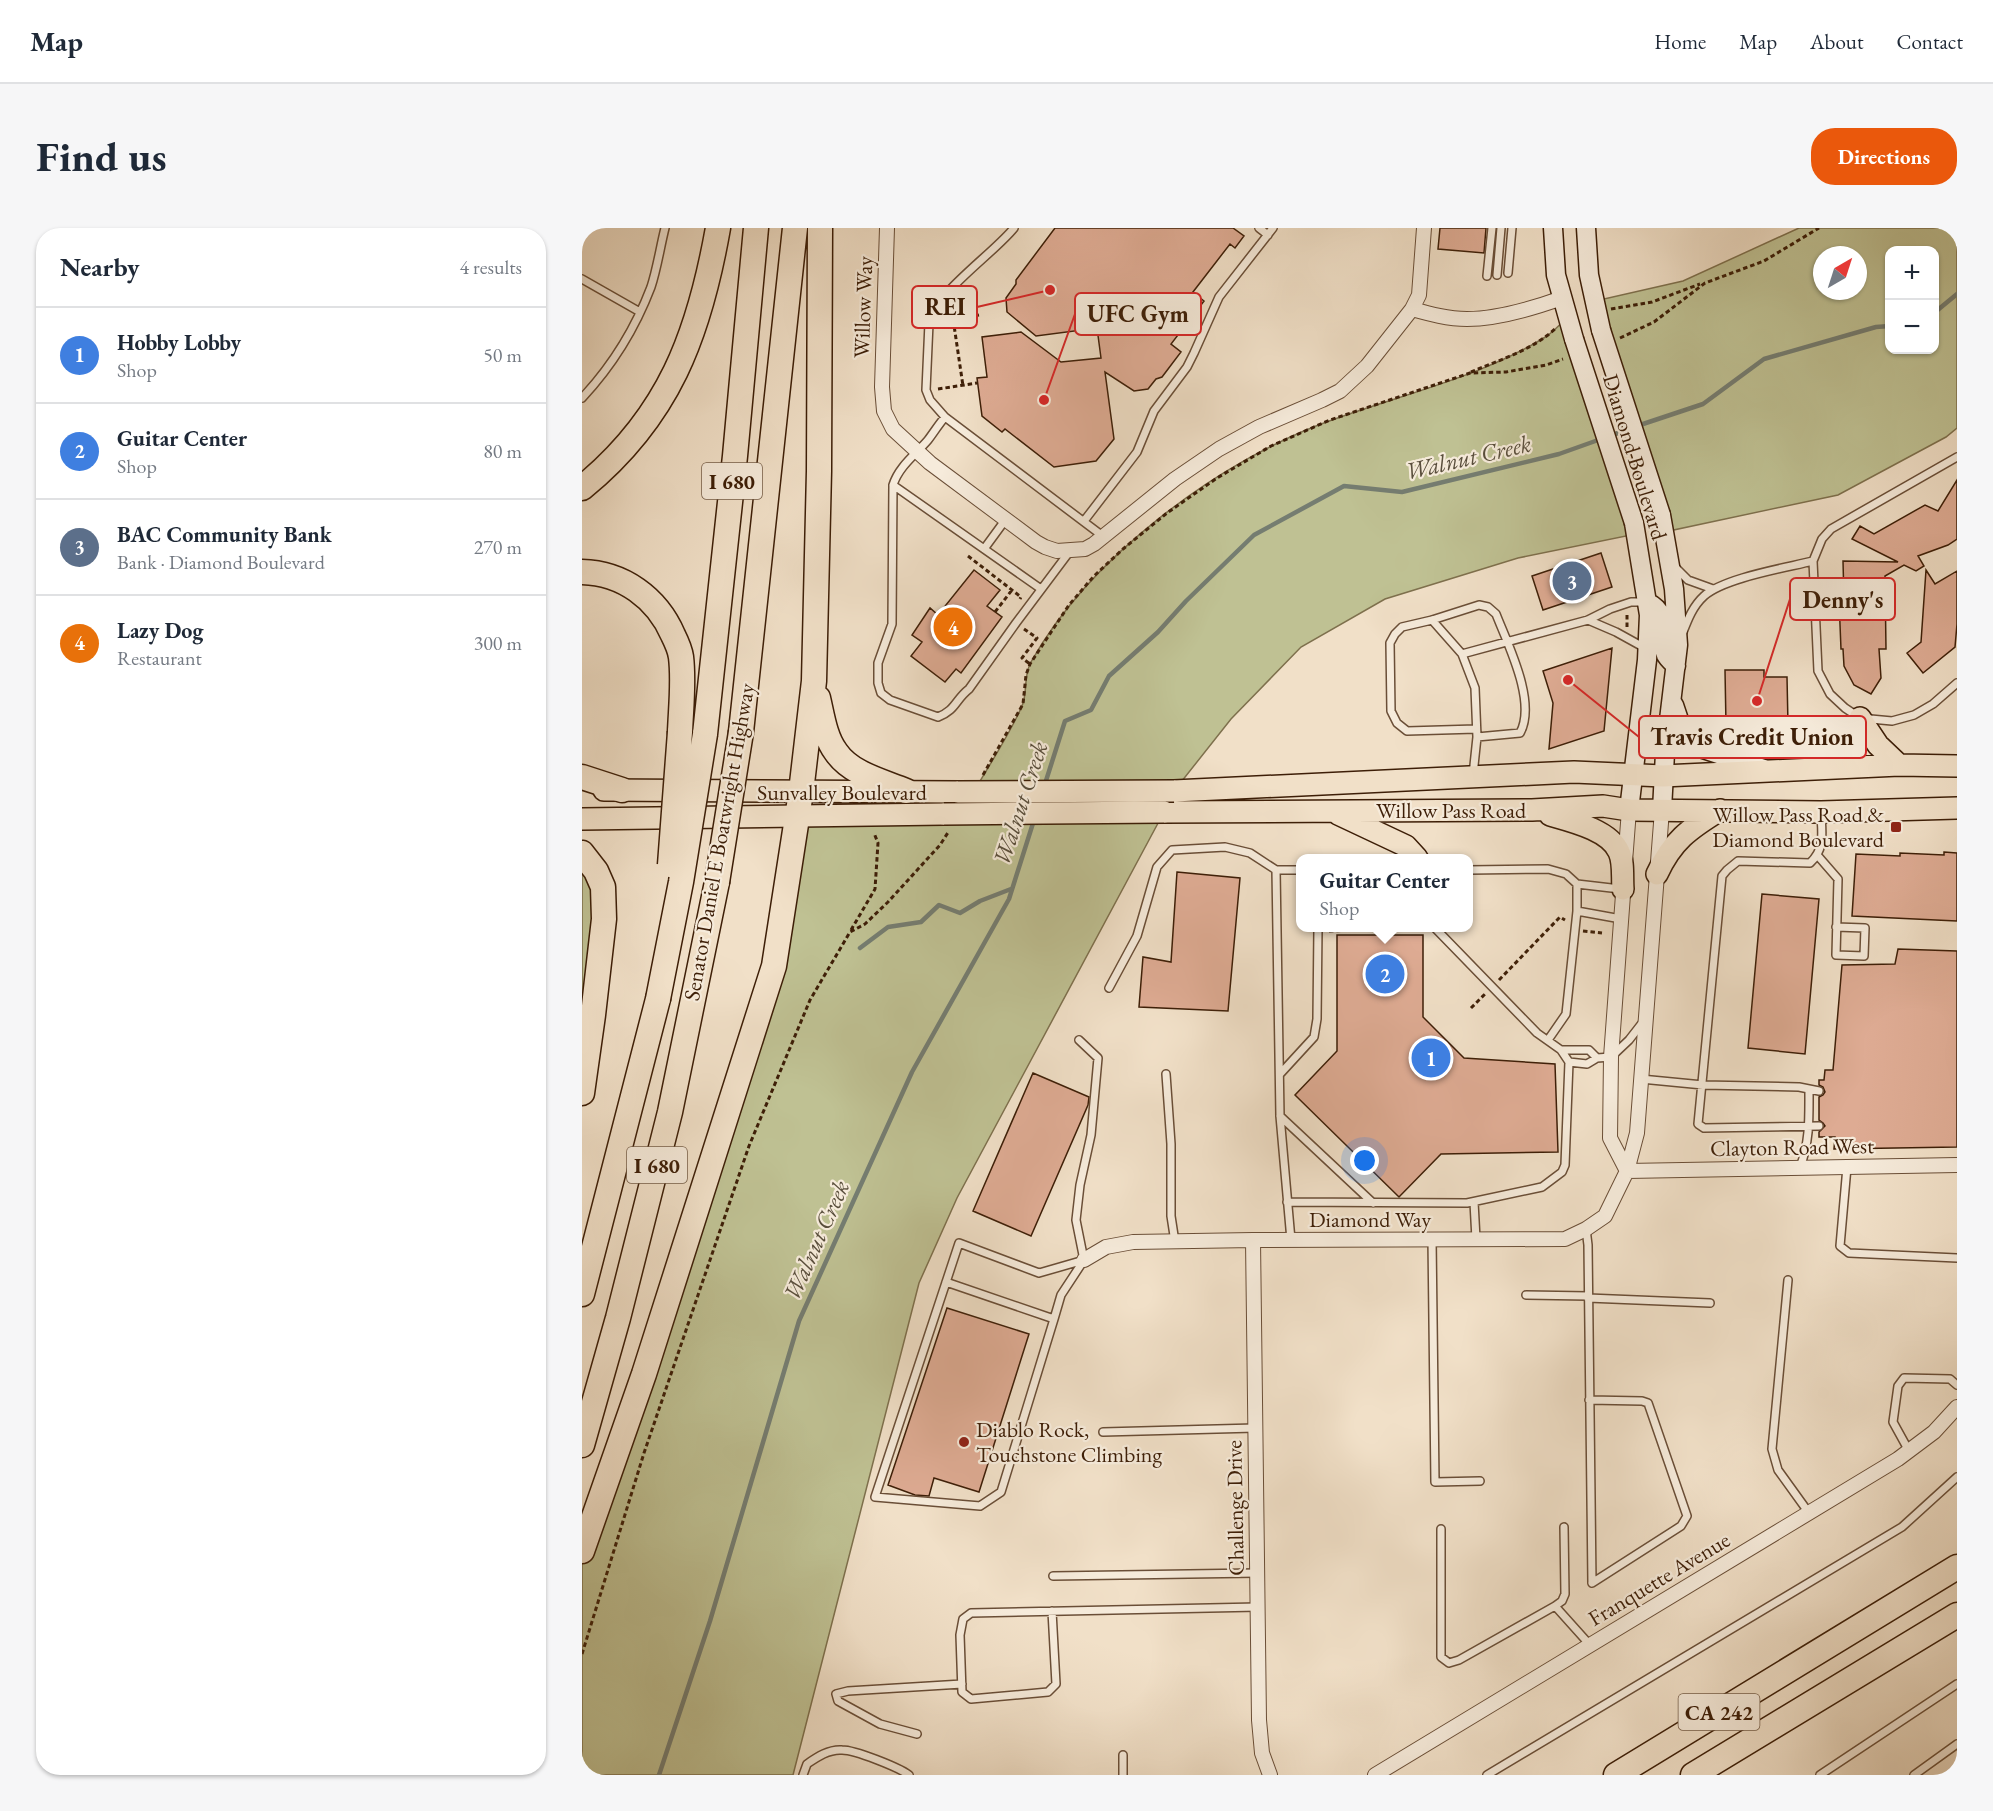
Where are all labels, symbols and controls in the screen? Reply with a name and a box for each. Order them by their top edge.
text: Map [30,23,83,59]
text: Home [1654,28,1706,55]
text: Map [1739,28,1777,55]
text: About [1810,28,1863,55]
text: Contact [1896,28,1963,55]
button: Directions [1811,128,1957,185]
text: Find us [36,129,167,184]
north arrow [1813,246,1867,300]
map controls [1885,246,1939,354]
button: + [1885,246,1939,300]
text: Nearby [60,250,140,284]
text: 4 results [459,254,522,280]
street label: Willow Way [847,255,879,358]
callout: REI [912,286,977,328]
text: REI [925,291,966,322]
callout: UFC Gym [1075,293,1201,335]
text: UFC Gym [1087,298,1189,330]
button: − [1885,300,1939,354]
text: Hobby Lobby [117,328,241,357]
text: 1 [74,342,85,368]
text: 50 m [483,342,522,368]
text: Shop [117,357,157,383]
street label: Diamond Boulevard [1596,371,1674,544]
text: Guitar Center [117,424,247,453]
water label: Walnut Creek [1402,427,1534,487]
text: 2 [74,438,85,464]
text: 80 m [483,438,522,464]
text: Shop [117,453,157,479]
road number: I 680 [702,463,762,499]
text: BAC Community Bank [117,520,332,549]
text: 3 [74,534,85,560]
text: 270 m [474,534,522,560]
text: Bank · Diamond Boulevard [117,549,325,575]
pin: 3 [1552,558,1592,604]
callout: Denny's [1790,578,1895,620]
text: Denny's [1803,584,1883,616]
pin: 4 [934,604,973,650]
text: Lazy Dog [117,616,203,645]
text: 4 [74,630,85,656]
text: 300 m [474,630,522,656]
text: Restaurant [117,645,202,671]
street label: Senator Daniel E Boatwright Highway [677,681,761,1003]
callout: Travis Credit Union [1639,716,1866,758]
text: Travis Credit Union [1650,721,1854,752]
water label: Walnut Creek [985,737,1055,869]
street label: Sunvalley Boulevard [757,778,928,807]
street label: Willow Pass Road [1376,796,1527,825]
place label: Willow Pass Road & Diamond Boulevard [1712,800,1885,854]
marker: Willow Pass Road & Diamond Boulevard [1889,820,1903,834]
popup [1296,854,1473,932]
text: Guitar Center [1319,866,1450,895]
text: Shop [1319,895,1359,921]
pin: 2 [1366,952,1404,996]
pin: 1 [1412,1036,1450,1080]
street label: Clayton Road West [1710,1131,1874,1163]
your location [1350,1146,1379,1175]
road number: I 680 [627,1147,687,1183]
water label: Walnut Creek [776,1175,856,1305]
street label: Diamond Way [1309,1205,1431,1234]
place label: Diablo Rock, Touchstone Climbing [976,1415,1162,1469]
marker: Diablo Rock, Touchstone Climbing [957,1435,971,1449]
street label: Challenge Drive [1219,1439,1251,1576]
street label: Franquette Avenue [1583,1525,1736,1633]
road number: CA 242 [1678,1694,1760,1730]

